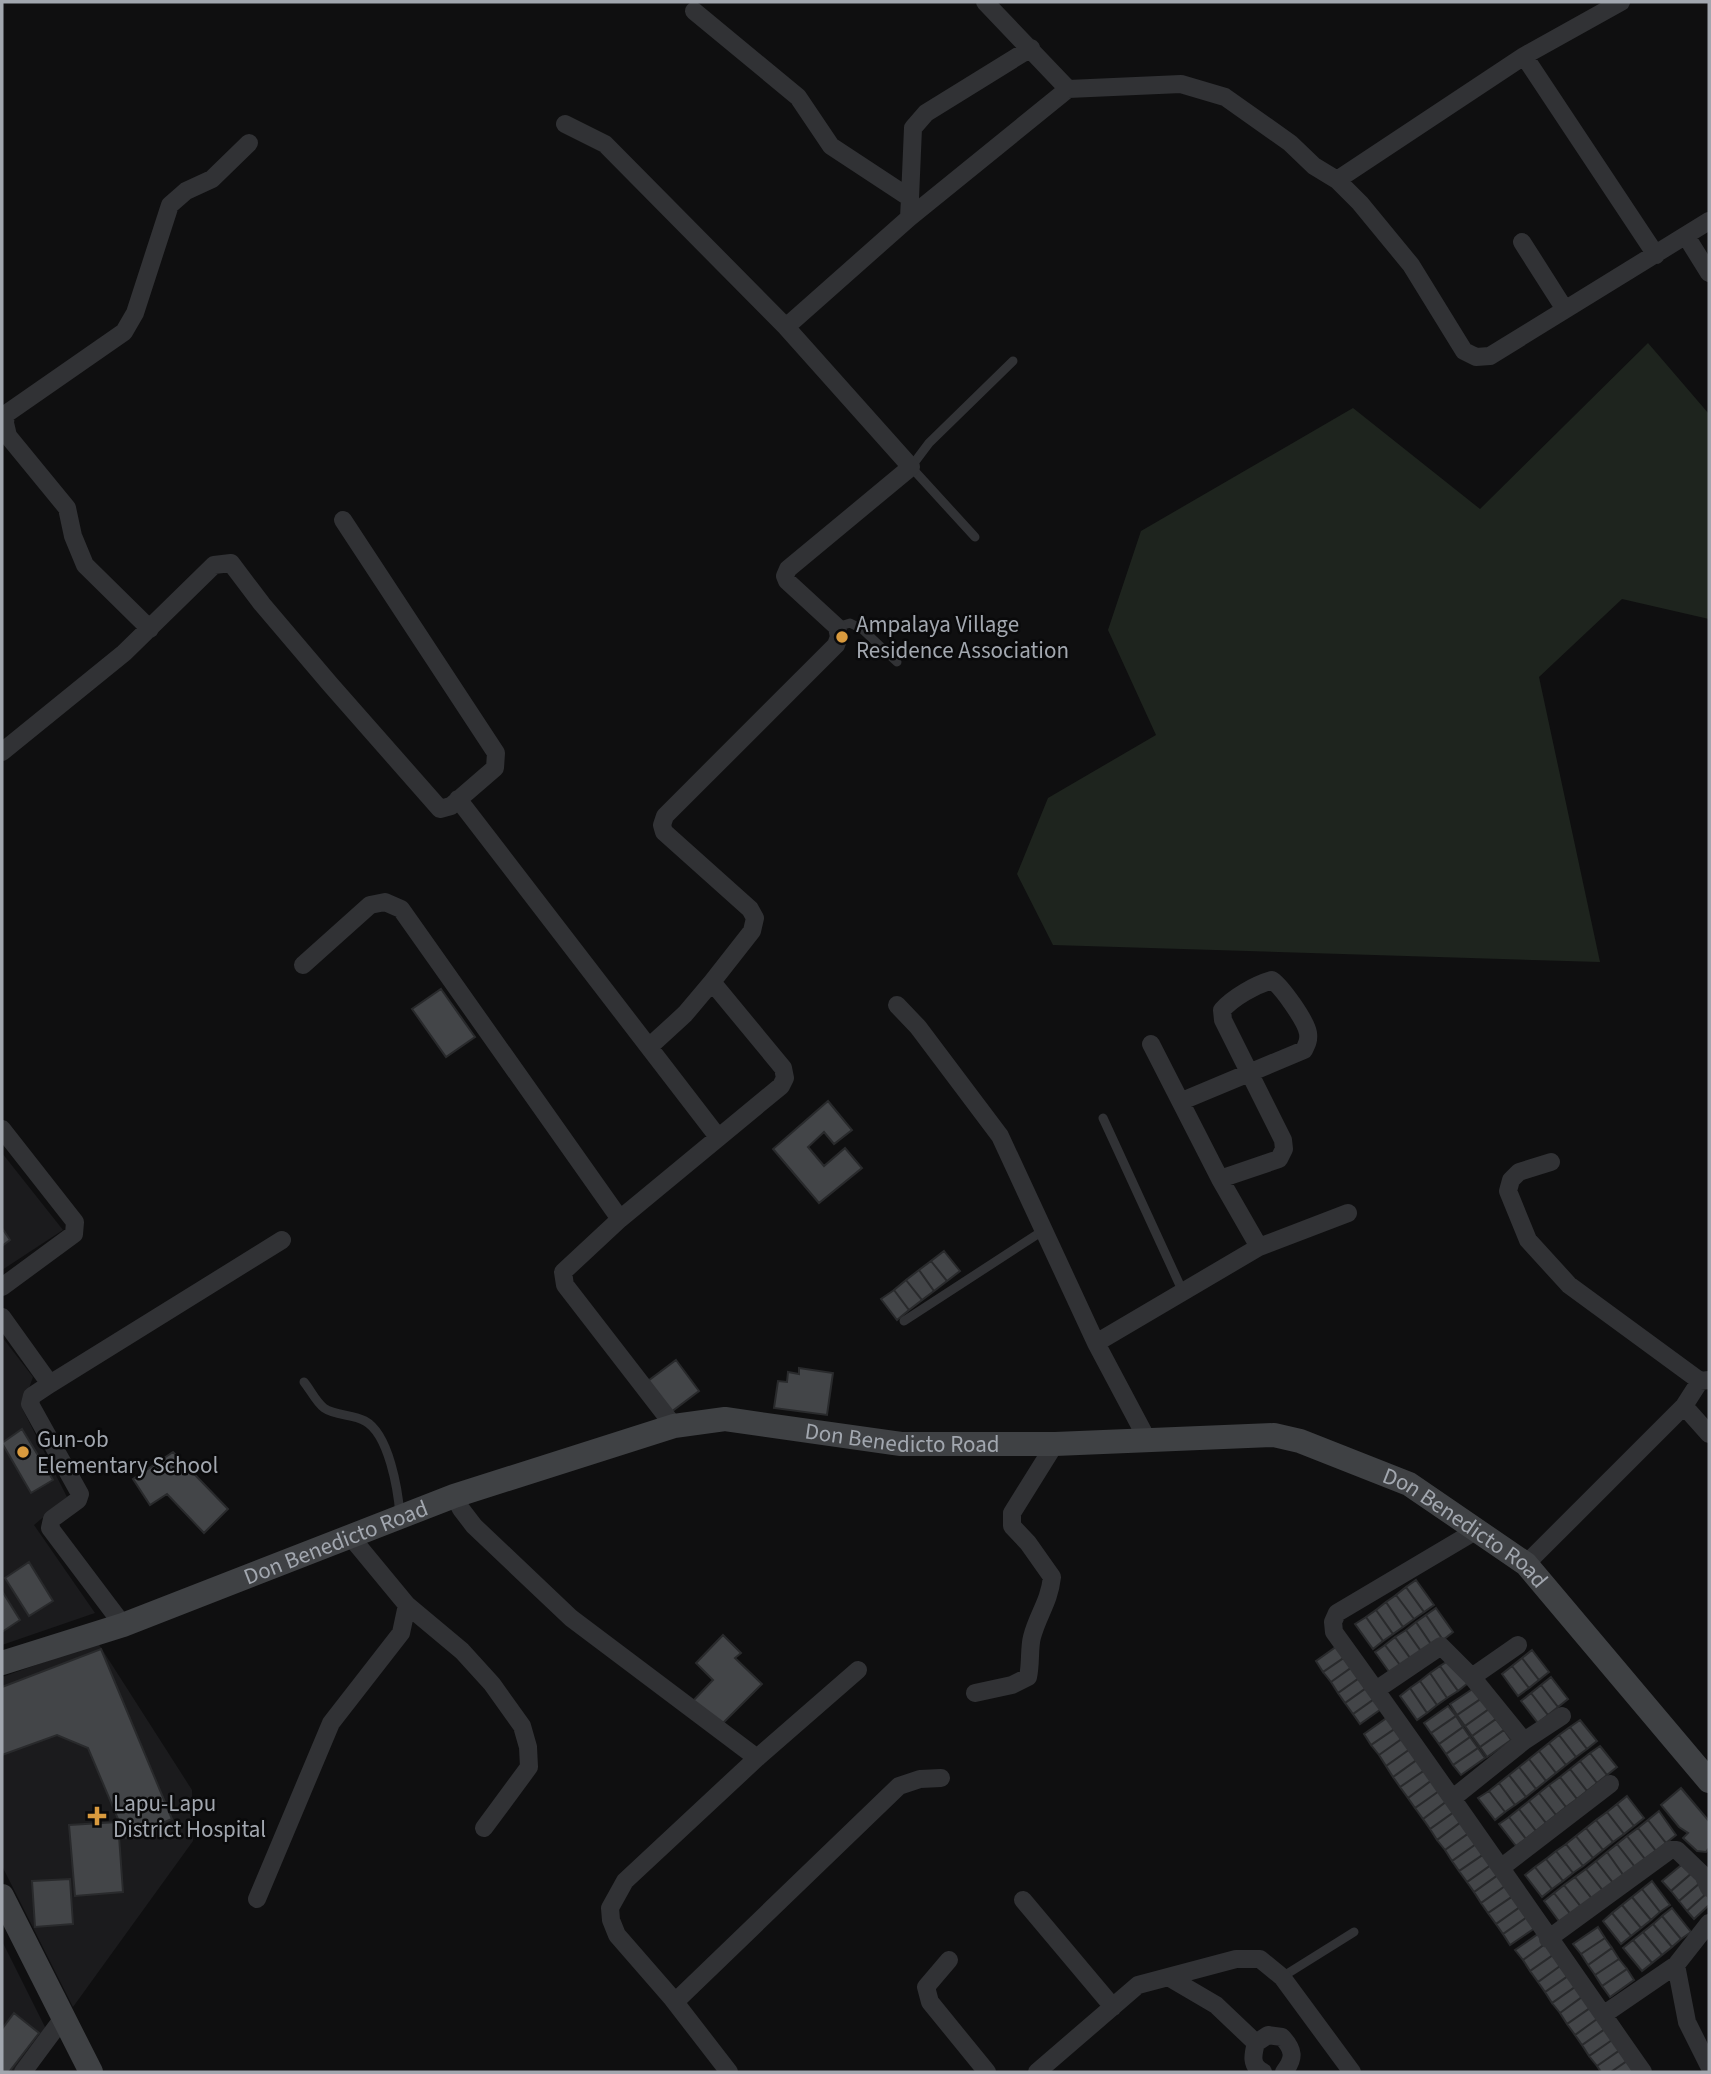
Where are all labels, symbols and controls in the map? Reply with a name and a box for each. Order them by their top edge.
place label: Ampalaya Village Residence Association [856,608,1069,667]
marker: Ampalaya Village Residence Association [834,629,850,645]
street label: Don Benedicto Road [803,1414,1000,1461]
place label: Gun-ob Elementary School [37,1423,218,1482]
marker: Gun-ob Elementary School [15,1444,31,1460]
street label: Don Benedicto Road [1378,1459,1556,1595]
street label: Don Benedicto Road [239,1491,433,1593]
place label: Lapu-Lapu District Hospital [113,1787,266,1846]
marker: Lapu-Lapu District Hospital [87,1806,107,1826]

